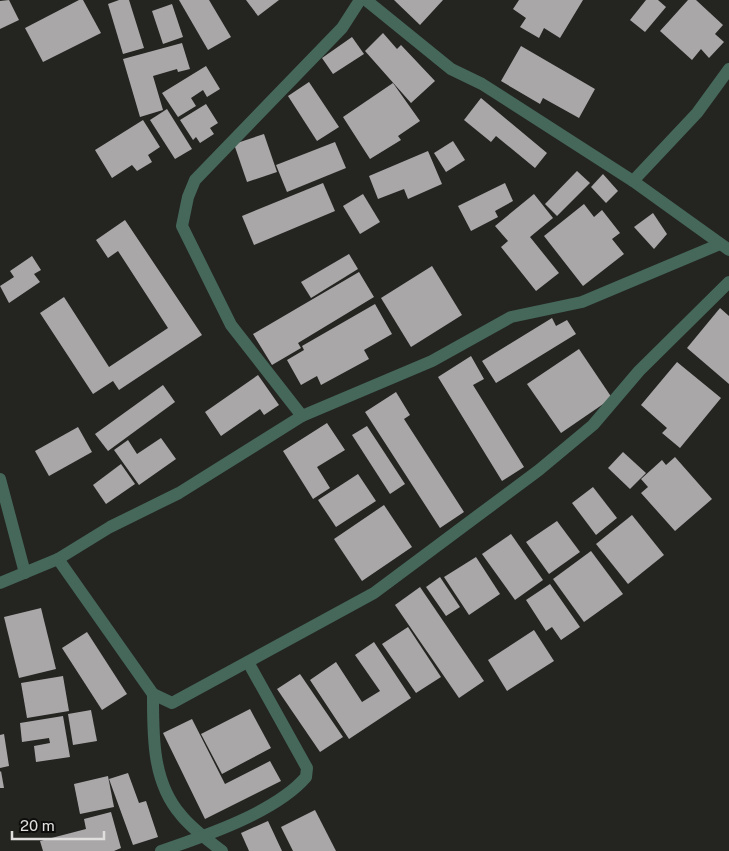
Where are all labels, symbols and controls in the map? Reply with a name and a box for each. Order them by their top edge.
scale bar [12,808,105,840]
text: 20 m [20,817,55,834]

